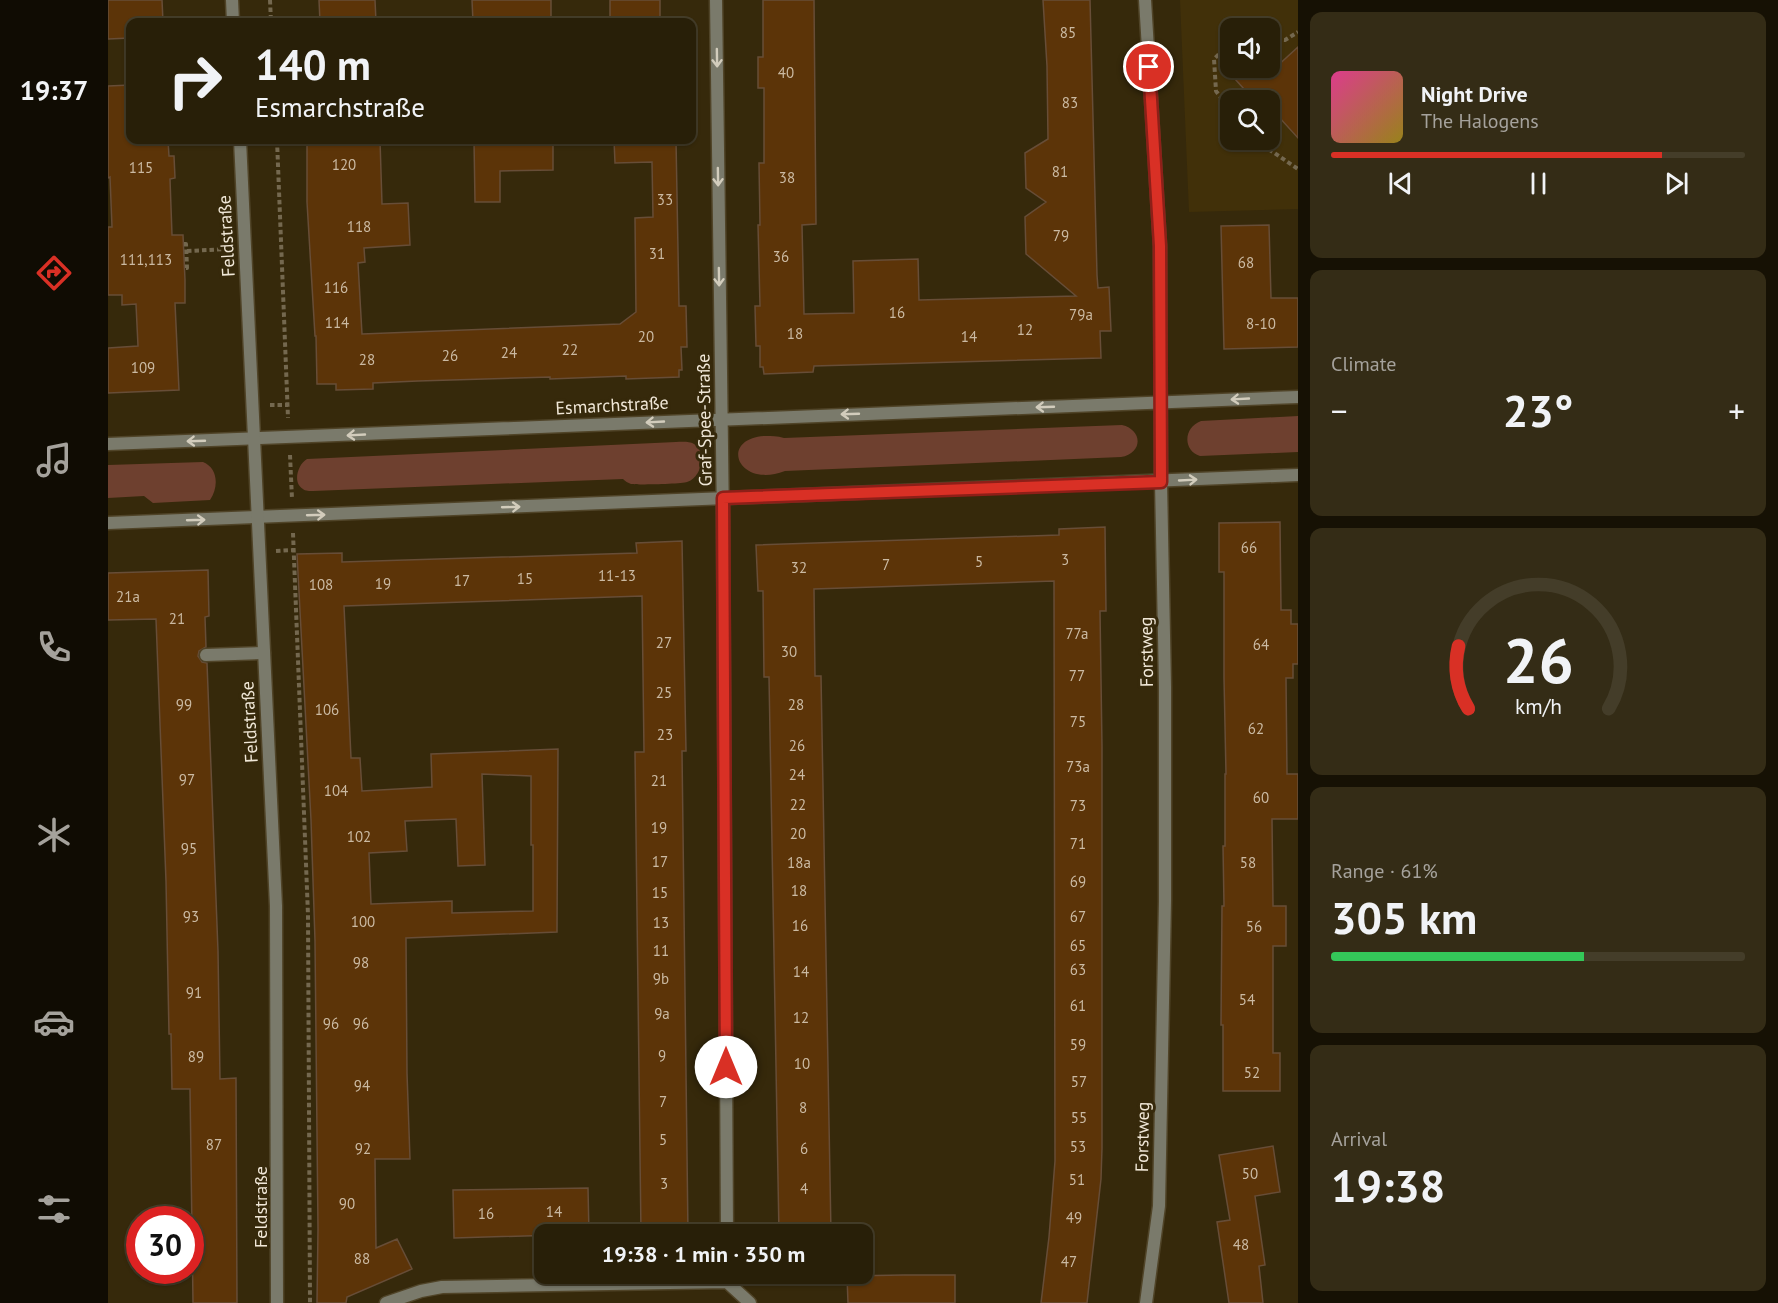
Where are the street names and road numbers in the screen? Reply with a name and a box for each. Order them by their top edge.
street label: Feldstraße [212,194,240,278]
street label: Graf-Spee-Straße [691,353,717,487]
street label: Esmarchstraße [555,391,669,419]
street label: Forstweg [1134,617,1158,687]
street label: Feldstraße [235,680,263,764]
street label: Forstweg [1130,1102,1154,1172]
street label: Feldstraße [249,1166,272,1248]

